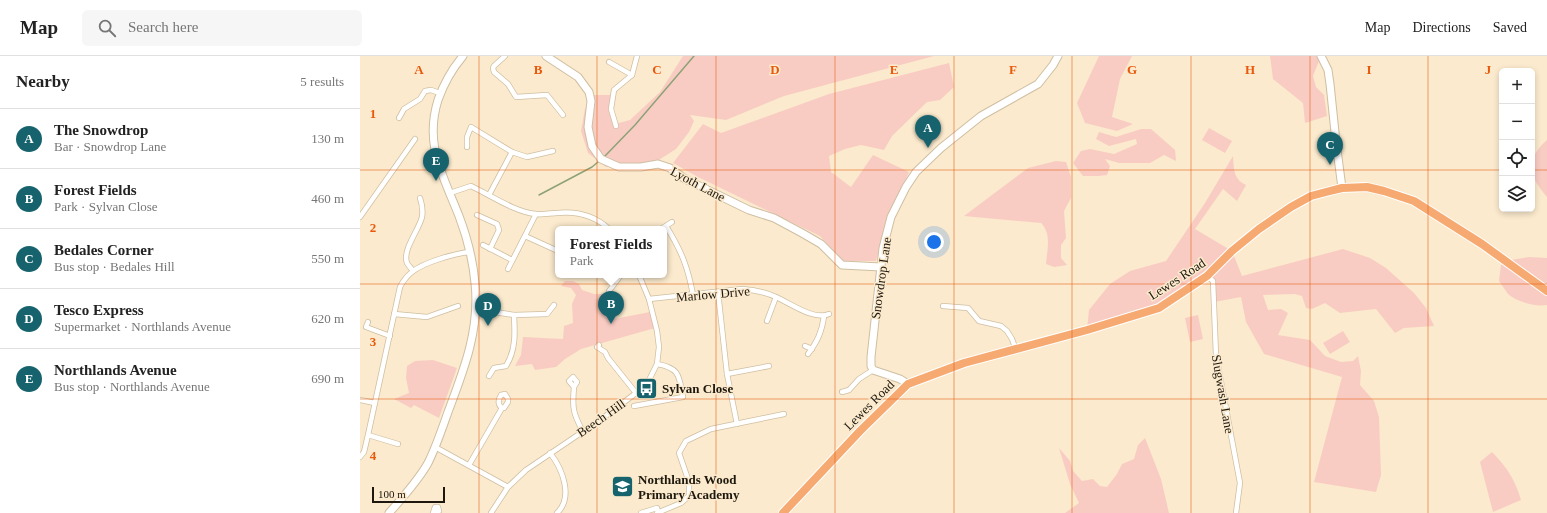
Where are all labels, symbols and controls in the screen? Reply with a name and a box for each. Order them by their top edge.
search box [82,10,362,46]
text: Map [20,17,58,38]
icon: search [96,17,118,39]
text: Search here [128,19,198,35]
text: Map [1365,20,1390,35]
text: Directions [1412,20,1471,35]
text: Saved [1493,20,1527,35]
text: A [414,62,424,77]
text: B [534,62,543,77]
text: C [652,62,662,77]
text: D [770,62,780,77]
text: E [890,62,898,77]
text: F [1009,62,1017,77]
text: G [1127,62,1137,77]
text: H [1245,62,1255,77]
text: I [1366,62,1372,77]
text: J [1485,62,1492,77]
map controls [1499,68,1535,212]
button: + [1499,68,1535,104]
text: Nearby [16,72,70,91]
text: 5 results [300,74,344,89]
button: − [1499,104,1535,140]
text: 1 [370,106,376,121]
pin: A [915,115,941,148]
text: The Snowdrop [54,122,148,138]
text: A [24,131,34,146]
text: 130 m [311,131,344,146]
pin: C [1317,132,1343,165]
text: Bar · Snowdrop Lane [54,139,166,154]
button: locate [1499,140,1535,176]
pin: E [423,148,449,181]
street label: Lyoth Lane [668,163,728,205]
button: layers [1499,176,1535,212]
text: Forest Fields [54,182,137,198]
text: B [25,191,33,206]
text: 460 m [311,191,344,206]
text: Park · Sylvan Close [54,199,158,214]
text: 2 [370,220,376,235]
popup [555,226,667,278]
your location [924,232,944,252]
text: Forest Fields [570,236,652,252]
street label: Snowdrop Lane [868,236,894,320]
text: Bedales Corner [54,242,154,258]
text: C [24,251,34,266]
text: 550 m [311,251,344,266]
text: Park [570,253,594,268]
street label: Lewes Road [1146,255,1209,303]
text: Bus stop · Bedales Hill [54,259,175,274]
street label: Marlow Drive [675,283,751,305]
pin: B [598,291,624,324]
pin: D [475,293,501,326]
text: Tesco Express [54,302,144,318]
text: D [24,311,34,326]
text: 620 m [311,311,344,326]
text: Supermarket · Northlands Avenue [54,319,231,334]
text: 3 [370,334,377,349]
street label: Slugwash Lane [1209,353,1237,435]
text: Northlands Avenue [54,362,177,378]
text: E [25,371,33,386]
text: 690 m [311,371,344,386]
bus stop icon: Sylvan Close [634,375,660,401]
street label: Lewes Road [841,376,898,433]
text: Bus stop · Northlands Avenue [54,379,210,394]
place label: Sylvan Close [662,381,733,396]
street label: Beech Hill [574,396,629,440]
text: 4 [370,448,377,463]
place label: Northlands Wood Primary Academy [638,472,740,502]
school or university icon: Northlands Wood Primary Academy [610,473,636,499]
scale bar [372,485,445,504]
text: 100 m [378,488,406,500]

